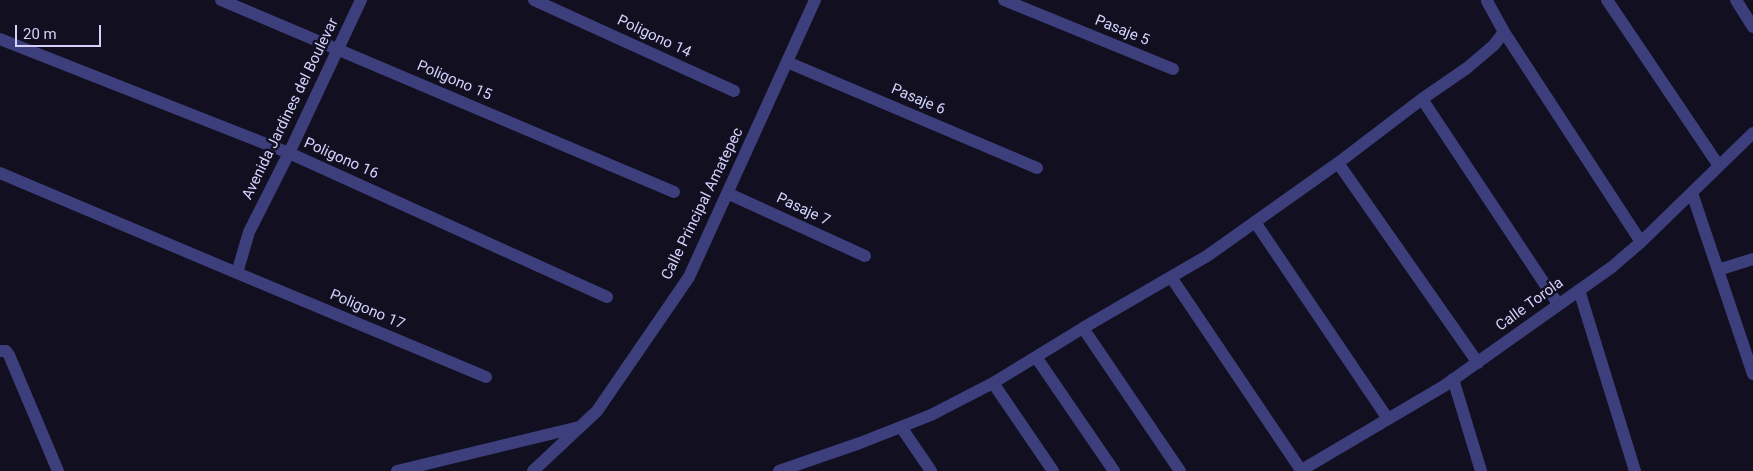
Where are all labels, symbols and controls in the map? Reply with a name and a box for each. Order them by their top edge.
street label: Poligono 14 [614,12,694,62]
street label: Pasaje 5 [1092,12,1152,50]
scale bar [18,15,104,47]
street label: Avenida Jardines del Boulevar [239,15,343,203]
text: 20 m [23,25,57,43]
street label: Poligono 15 [414,57,494,105]
street label: Pasaje 6 [888,81,948,119]
street label: Calle Principal Amatepec [658,125,748,283]
street label: Poligono 16 [301,135,381,183]
street label: Pasaje 7 [773,190,833,230]
street label: Calle Torola [1493,275,1567,335]
street label: Poligono 17 [327,286,407,334]

